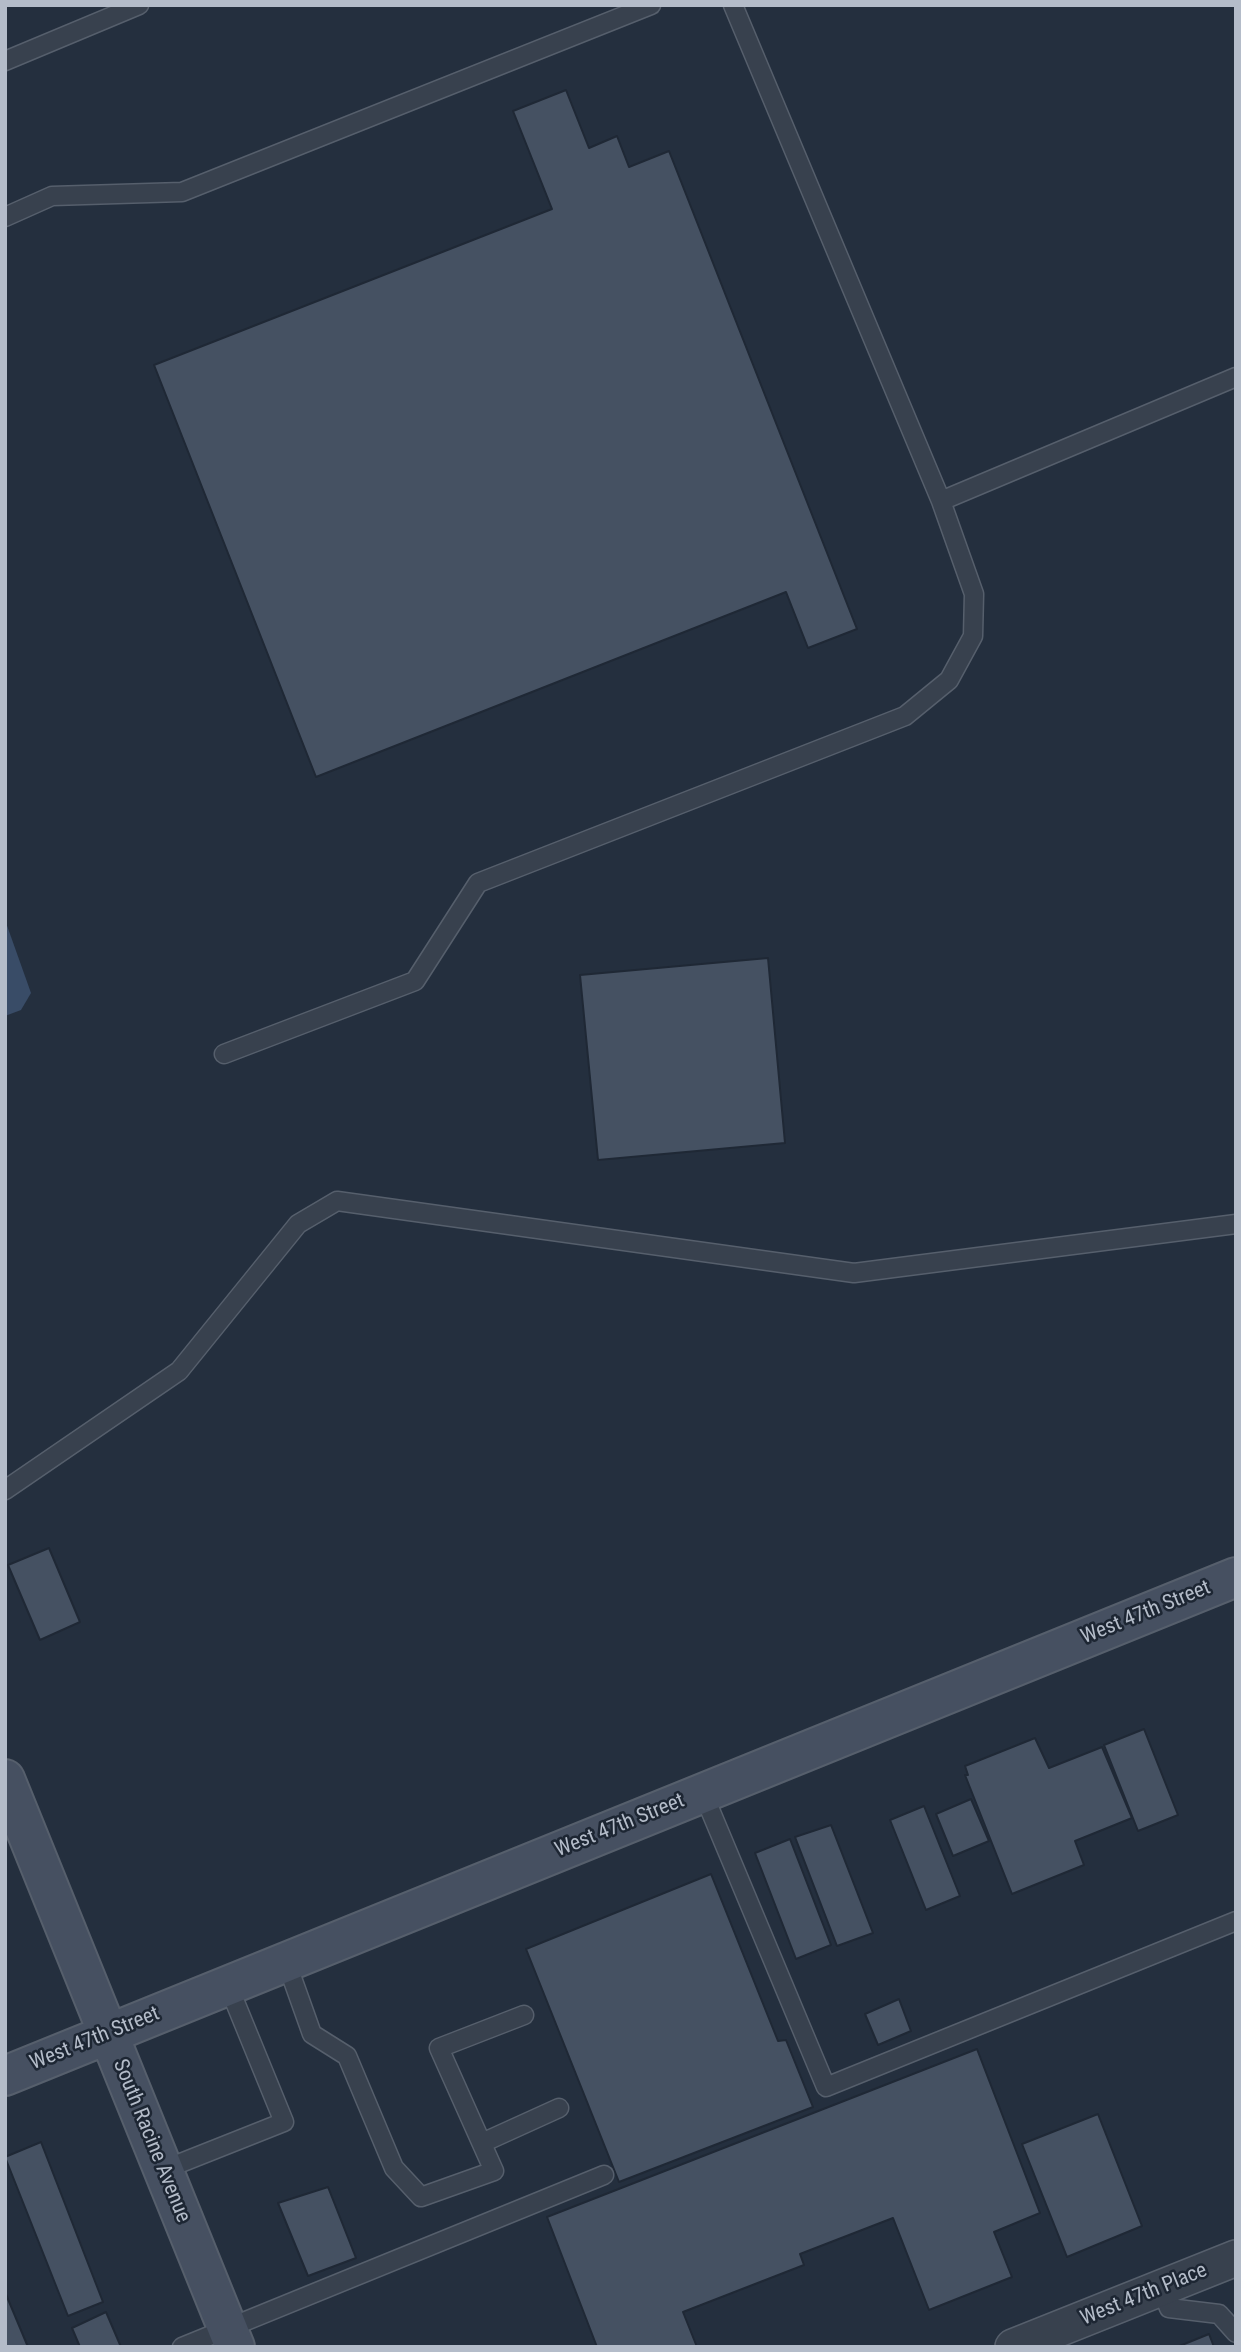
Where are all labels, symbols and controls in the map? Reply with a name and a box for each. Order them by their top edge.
street label: West 47th Street [1078,1576,1214,1650]
street label: West 47th Street [552,1789,688,1863]
street label: West 47th Street [27,2002,163,2076]
street label: South Racine Avenue [107,2056,195,2226]
street label: West 47th Place [1077,2258,1211,2332]

